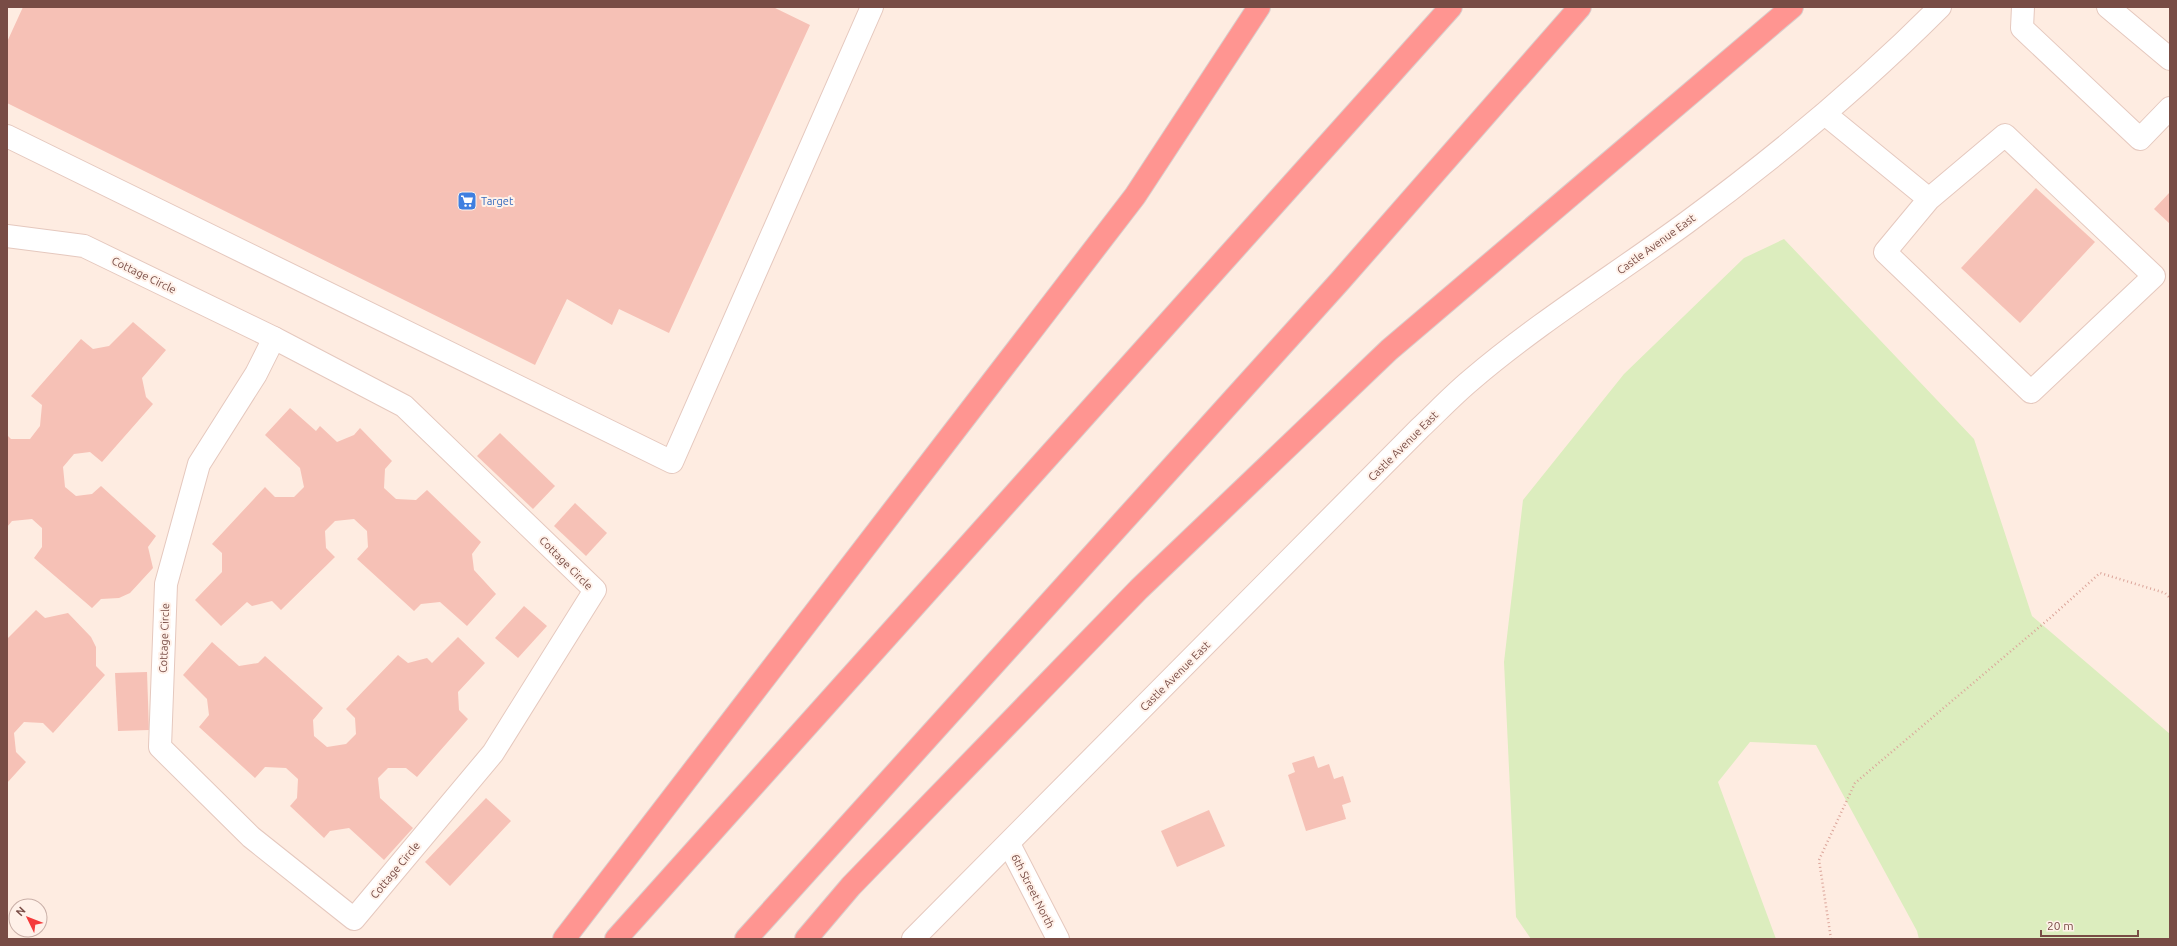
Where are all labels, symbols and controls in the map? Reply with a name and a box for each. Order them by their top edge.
supermarket icon: Target [456,190,478,212]
place label: Target [481,195,514,207]
street label: Castle Avenue East [1615,211,1698,276]
street label: Cottage Circle [110,254,178,296]
street label: Castle Avenue East [1366,408,1441,483]
street label: Cottage Circle [537,534,595,592]
street label: Cottage Circle [157,603,171,673]
street label: Castle Avenue East [1138,638,1213,713]
street label: Cottage Circle [368,839,422,901]
street label: 6th Street North [1009,852,1057,930]
north arrow [8,898,48,938]
text: N [13,904,28,918]
scale bar [2041,912,2138,938]
text: 20 m [2047,919,2074,932]

